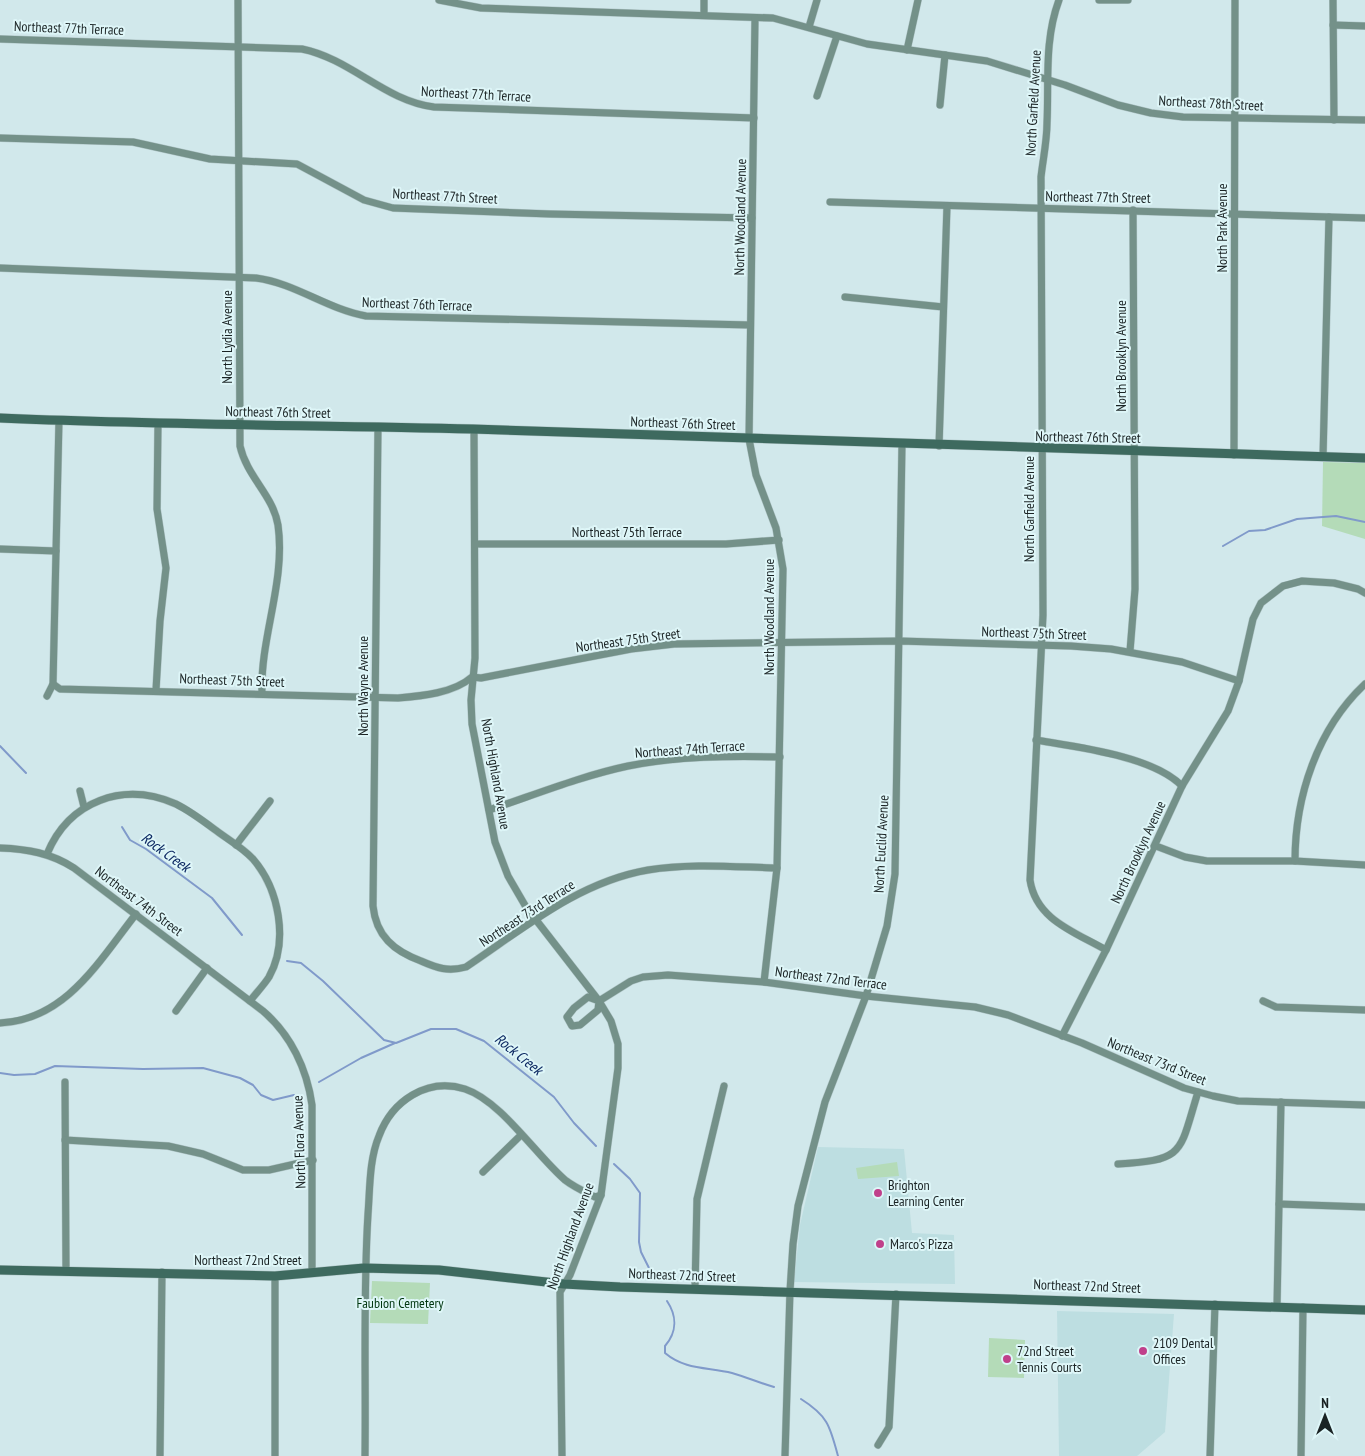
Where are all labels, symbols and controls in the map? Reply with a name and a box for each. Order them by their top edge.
street label: Northeast 77th Terrace [14,17,125,39]
street label: North Garfield Avenue [1021,49,1045,157]
street label: Northeast 77th Terrace [421,82,532,106]
street label: Northeast 78th Street [1158,91,1264,115]
street label: North Woodland Avenue [730,158,750,275]
street label: North Park Avenue [1213,183,1231,273]
street label: Northeast 77th Street [392,184,498,208]
street label: Northeast 77th Street [1045,187,1151,207]
street label: North Lydia Avenue [218,290,236,384]
street label: Northeast 76th Terrace [362,293,473,315]
street label: North Brooklyn Avenue [1112,300,1130,412]
street label: Northeast 76th Street [225,402,331,422]
street label: Northeast 76th Street [630,412,736,434]
street label: Northeast 76th Street [1035,427,1141,447]
street label: North Garfield Avenue [1020,456,1038,562]
street label: Northeast 75th Terrace [572,523,682,541]
street label: North Woodland Avenue [760,558,778,675]
street label: Northeast 75th Street [981,622,1087,644]
street label: Northeast 75th Street [575,624,682,656]
street label: North Wayne Avenue [354,636,372,736]
street label: Northeast 75th Street [179,669,285,691]
street label: North Highland Avenue [477,717,515,831]
street label: Northeast 74th Terrace [634,736,746,762]
street label: North Euclid Avenue [869,794,893,893]
street label: North Brooklyn Avenue [1106,798,1170,906]
water label: Rock Creek [138,828,196,877]
street label: Northeast 74th Street [92,862,187,940]
street label: Northeast 73rd Terrace [476,875,578,951]
street label: Northeast 72nd Terrace [774,962,888,994]
water label: Rock Creek [491,1029,548,1080]
street label: Northeast 73rd Street [1105,1033,1209,1089]
street label: North Flora Avenue [288,1095,310,1189]
place label: Brighton Learning Center [888,1176,964,1210]
street label: North Highland Avenue [542,1180,598,1292]
marker: Brighton Learning Center [872,1187,884,1199]
place label: Marco's Pizza [890,1235,953,1253]
marker: Marco's Pizza [874,1238,886,1250]
street label: Northeast 72nd Street [194,1251,302,1269]
street label: Northeast 72nd Street [628,1264,736,1286]
street label: Northeast 72nd Street [1033,1275,1141,1297]
park label: Faubion Cemetery [356,1294,444,1312]
place label: 2109 Dental Offices [1153,1334,1214,1368]
place label: 72nd Street Tennis Courts [1017,1342,1082,1376]
marker: 2109 Dental Offices [1137,1345,1149,1357]
marker: 72nd Street Tennis Courts [1001,1353,1013,1365]
north arrow [1300,1391,1350,1441]
text: N [1321,1394,1329,1412]

